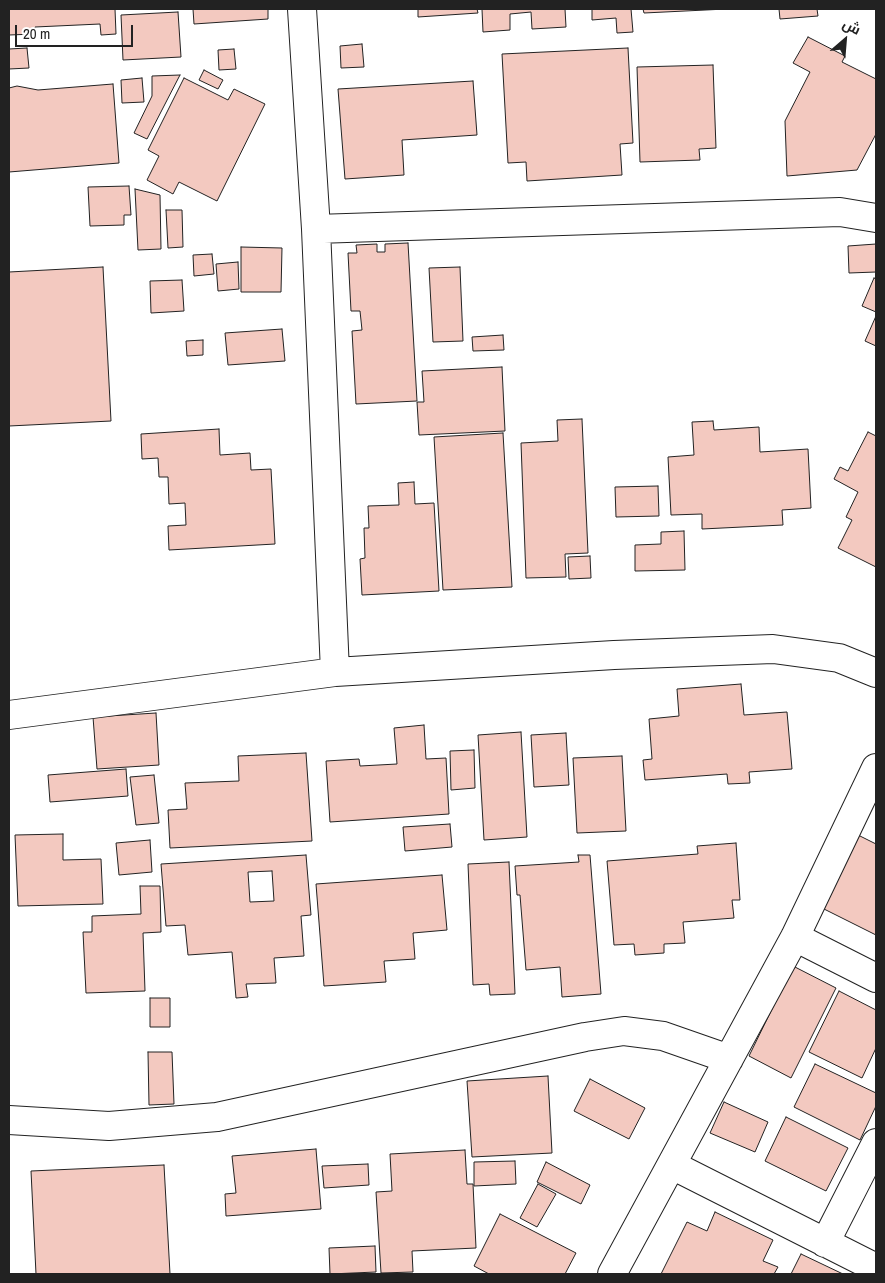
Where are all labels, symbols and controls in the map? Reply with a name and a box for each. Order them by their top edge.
scale bar [18,15,135,47]
north arrow [820,15,870,65]
text: ش [840,15,864,39]
text: 20 m [23,23,50,44]

